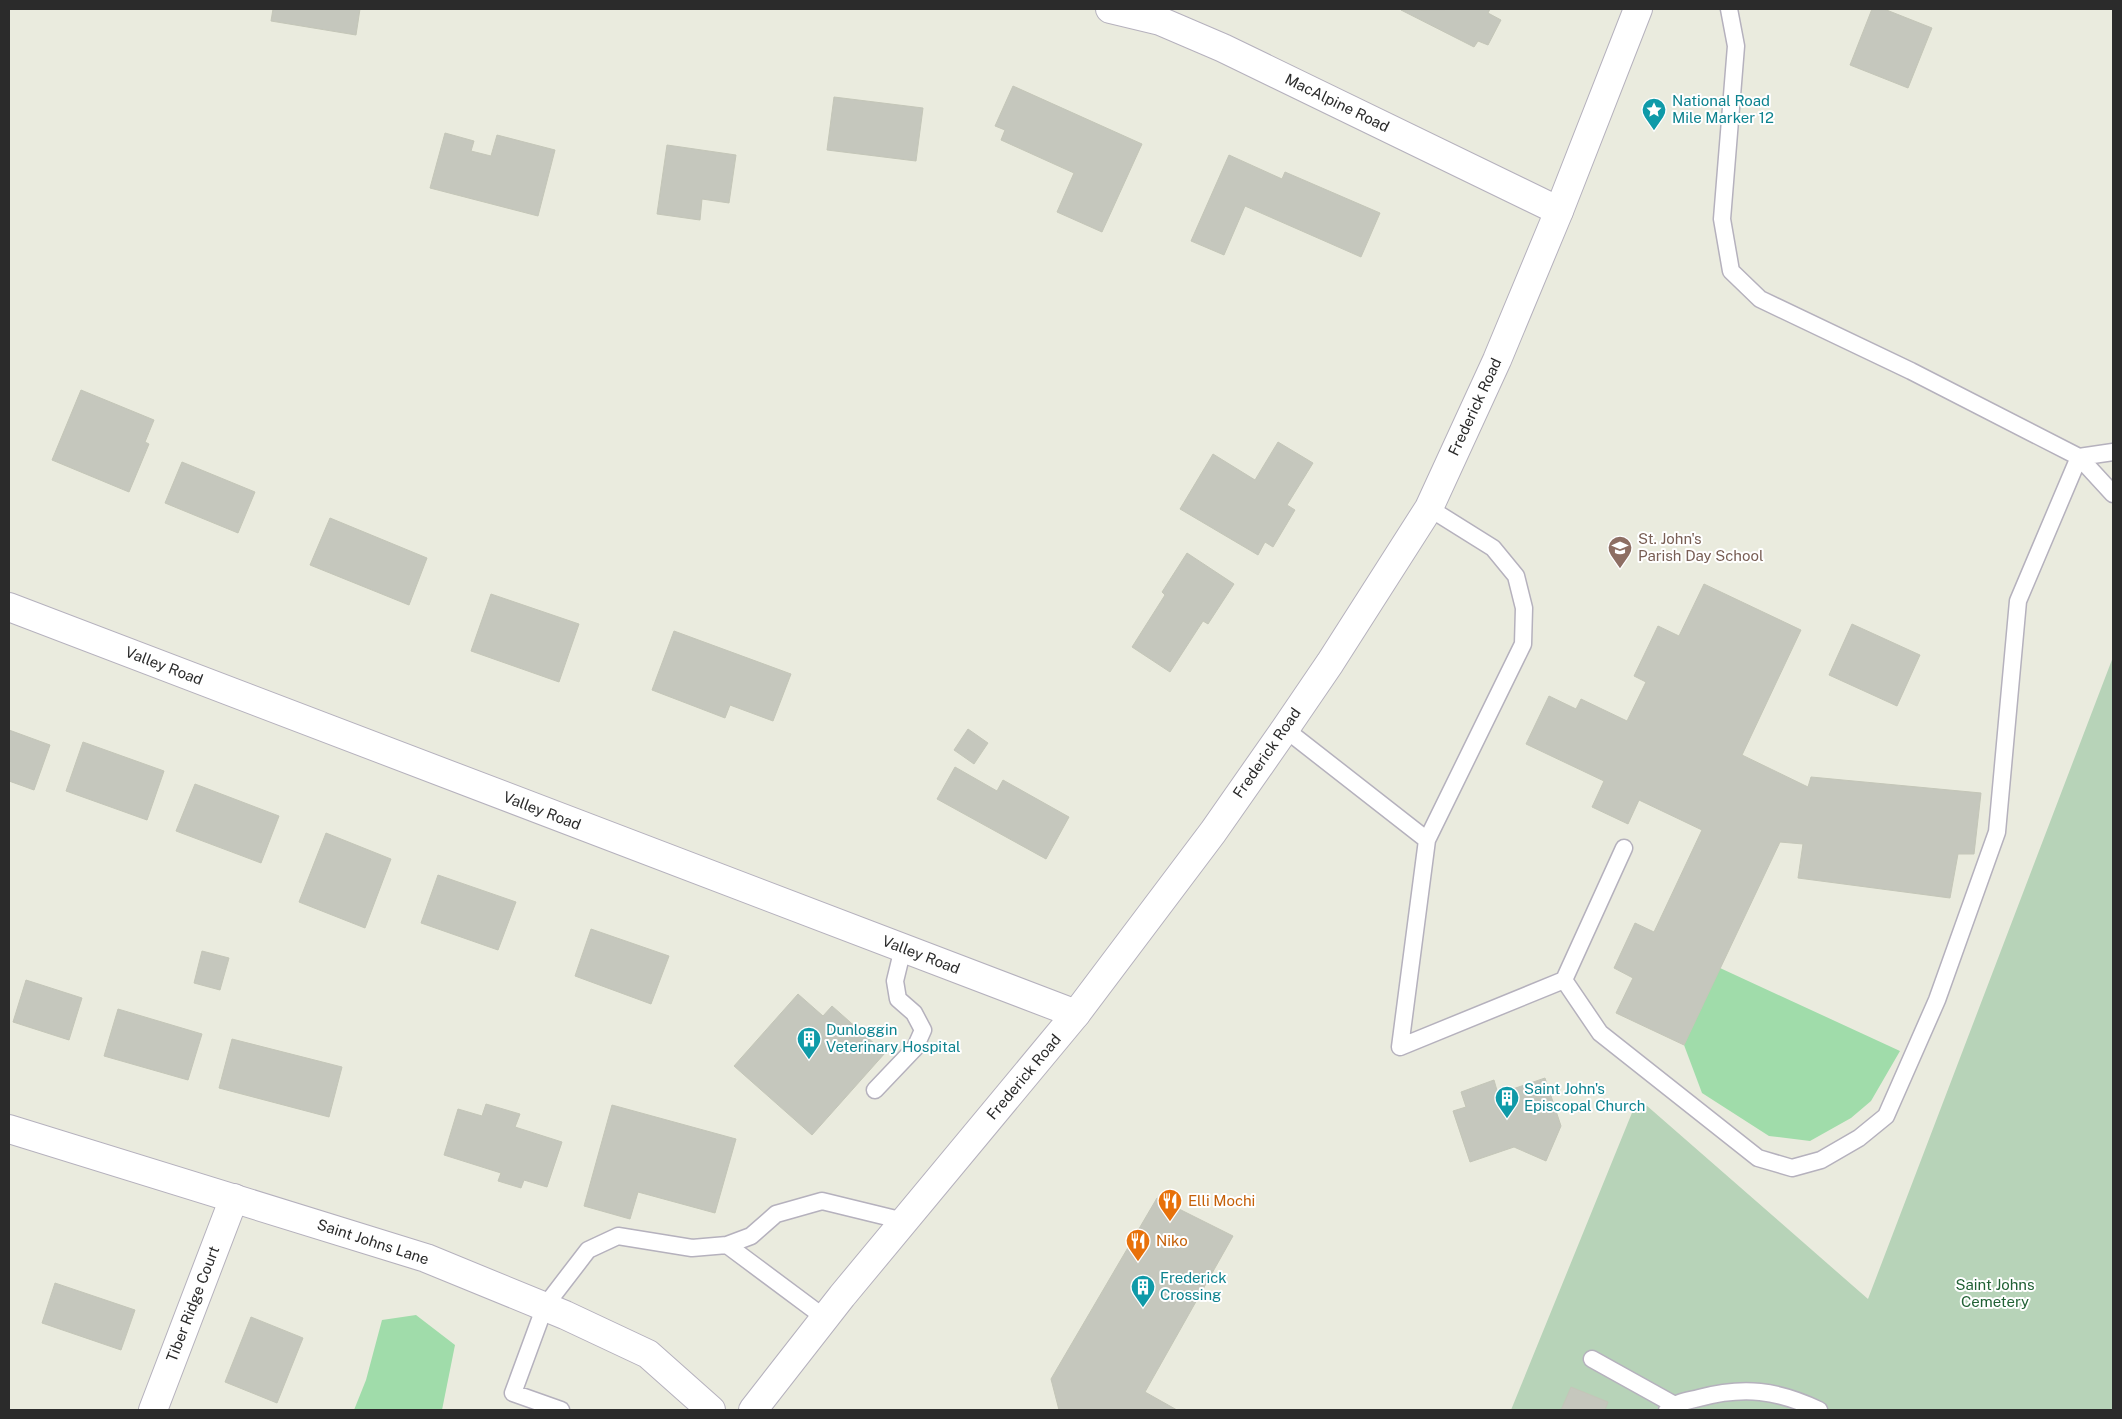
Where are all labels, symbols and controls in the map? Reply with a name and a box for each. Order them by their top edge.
street label: MacAlpine Road [1282,70,1392,135]
place label: National Road Mile Marker 12 [1672,92,1774,126]
place icon: National Road Mile Marker 12 [1641,97,1667,131]
street label: Frederick Road [1444,355,1505,458]
place label: St. John's Parish Day School [1638,530,1763,564]
school or university icon: St. John's Parish Day School [1607,535,1633,569]
street label: Valley Road [123,643,205,688]
street label: Frederick Road [1229,704,1304,801]
street label: Valley Road [501,788,583,833]
street label: Valley Road [880,932,962,977]
place label: Dunloggin Veterinary Hospital [826,1021,961,1055]
building icon: Dunloggin Veterinary Hospital [796,1026,822,1060]
street label: Frederick Road [983,1031,1064,1123]
place label: Saint John's Episcopal Church [1524,1080,1645,1114]
building icon: Saint John's Episcopal Church [1494,1085,1520,1119]
restaurant icon: Elli Mochi [1157,1188,1183,1222]
place label: Elli Mochi [1188,1192,1255,1209]
street label: Saint Johns Lane [315,1215,431,1268]
restaurant icon: Niko [1125,1228,1151,1262]
place label: Niko [1156,1232,1188,1249]
street label: Tiber Ridge Court [163,1243,222,1364]
place label: Frederick Crossing [1160,1269,1227,1303]
building icon: Frederick Crossing [1130,1274,1156,1308]
park label: Saint Johns Cemetery [1955,1276,2035,1310]

